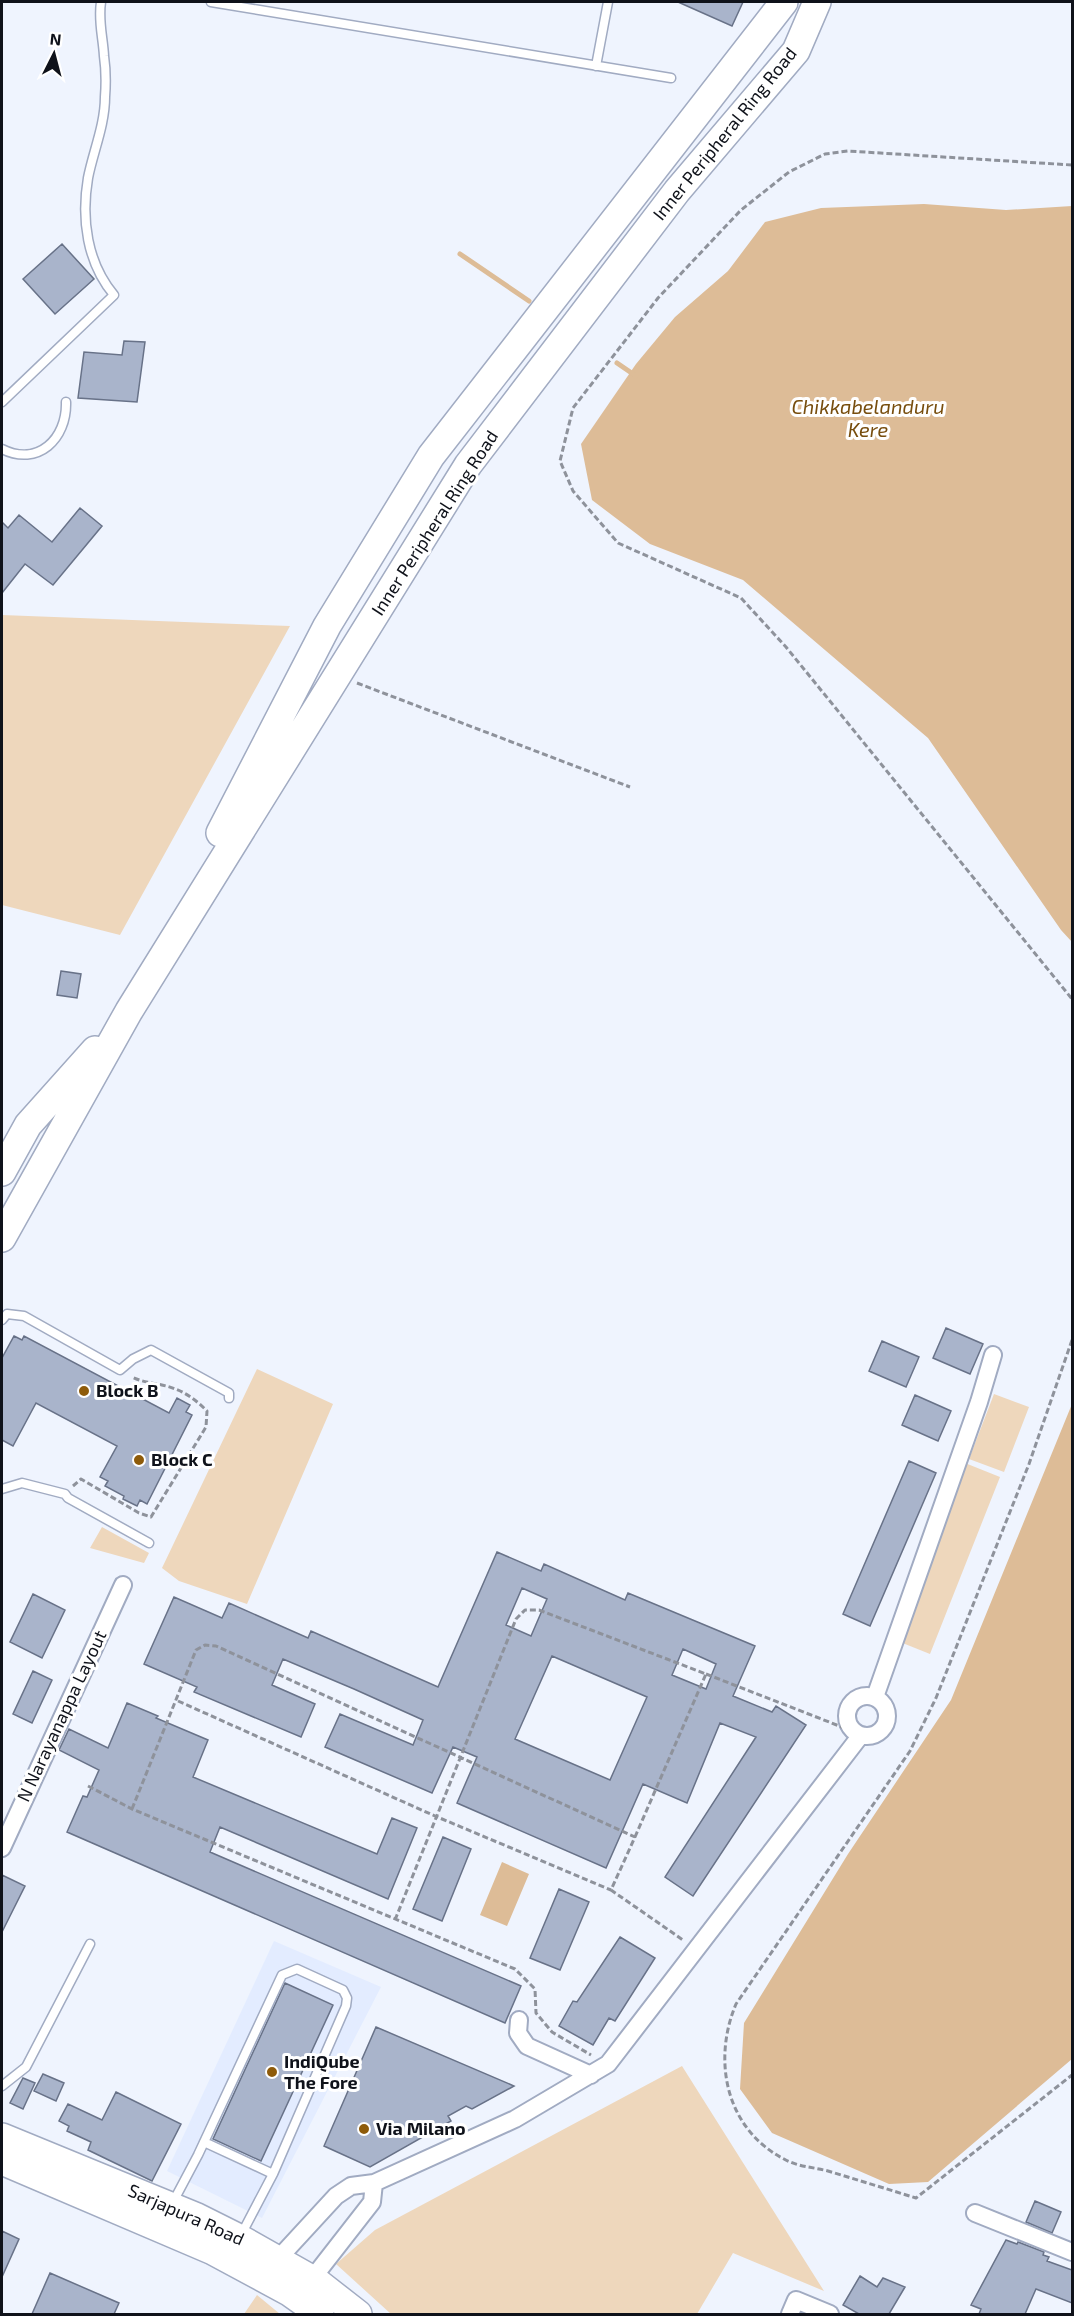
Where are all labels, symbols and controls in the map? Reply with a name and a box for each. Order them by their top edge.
north arrow [24,24,84,84]
text: N [49,29,62,49]
street label: Inner Peripheral Ring Road [648,42,801,224]
water label: Chikkabelanduru Kere [791,394,945,441]
street label: Inner Peripheral Ring Road [366,426,502,619]
place label: Block B [96,1379,159,1401]
marker: Block B [77,1384,91,1398]
place label: Block C [151,1448,213,1470]
marker: Block C [132,1453,146,1467]
street label: N Narayanappa Layout [12,1626,111,1805]
place label: IndiQube The Fore [284,2050,360,2093]
marker: IndiQube The Fore [265,2065,279,2079]
place label: Via Milano [376,2117,466,2139]
marker: Via Milano [357,2122,371,2136]
street label: Sarjapura Road [125,2179,248,2250]

